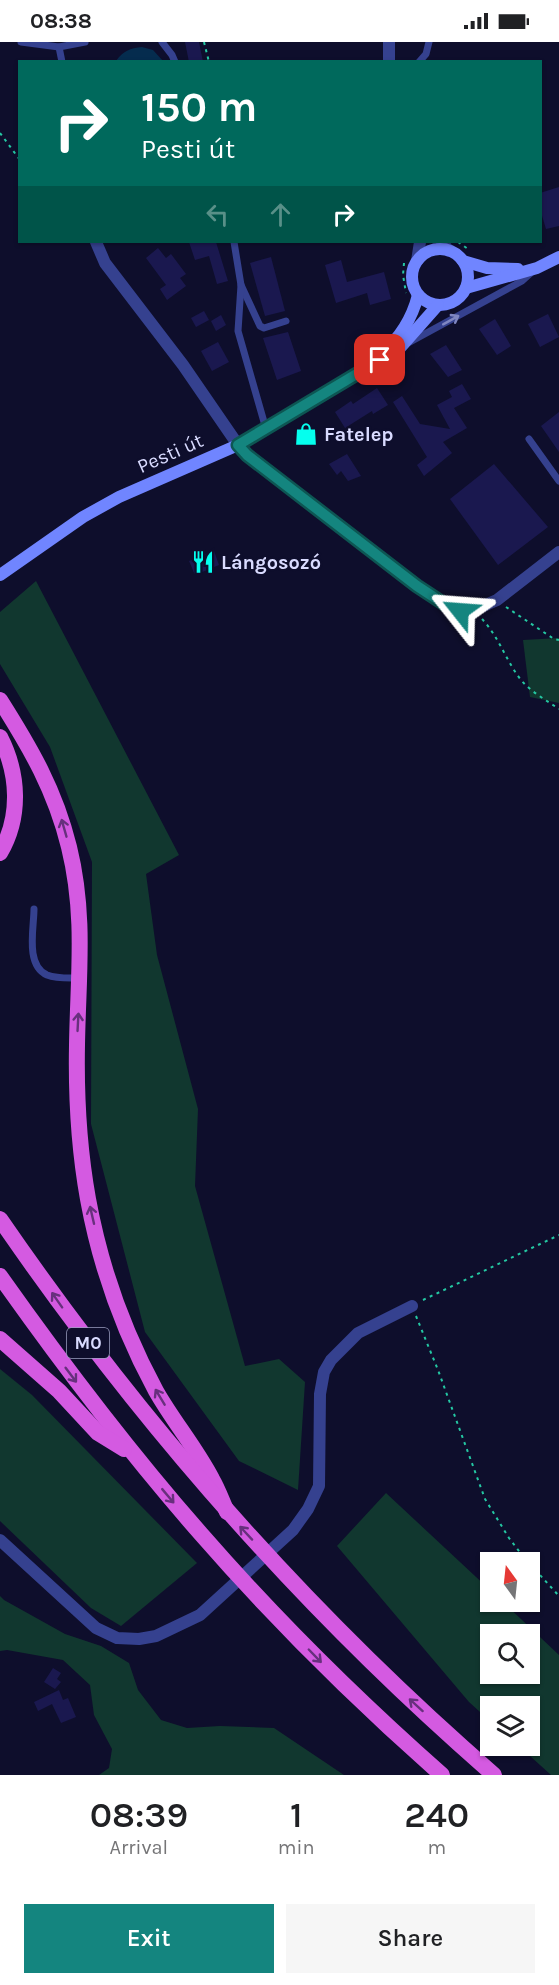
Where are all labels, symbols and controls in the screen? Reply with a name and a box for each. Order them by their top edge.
text: 08:38 [30,8,92,34]
text: 150 m [141,82,257,132]
icon: right [42,84,120,162]
text: Pesti út [141,133,235,165]
icon: left [201,198,234,231]
icon: ahead [264,198,297,231]
icon: right [327,198,360,231]
one-way arrow [442,314,459,326]
pin [354,334,405,385]
icon: arrive [363,343,396,376]
shop icon: Fatelep [293,421,319,447]
place label: Fatelep [324,423,394,446]
street label: Pesti út [134,429,207,478]
restaurant icon: Lángosozó [190,549,216,575]
place label: Lángosozó [221,551,321,574]
position arrow [428,579,492,643]
one-way arrow [58,819,69,838]
one-way arrow [72,1012,83,1032]
one-way arrow [86,1206,97,1226]
one-way arrow [50,1292,63,1308]
road number: M0 [67,1328,109,1358]
one-way arrow [65,1366,77,1382]
one-way arrow [154,1389,166,1406]
one-way arrow [161,1487,174,1503]
one-way arrow [239,1526,253,1541]
north arrow [480,1552,540,1612]
map controls [480,1552,540,1756]
button: search [480,1624,540,1684]
one-way arrow [308,1648,323,1663]
button: layers [480,1696,540,1756]
one-way arrow [409,1698,424,1712]
text: 08:39 [90,1794,188,1836]
text: 1 [290,1794,302,1836]
text: 240 [404,1794,469,1836]
text: Arrival [110,1836,168,1859]
text: min [278,1836,315,1859]
text: m [427,1836,446,1859]
button: Exit [24,1904,274,1973]
button: Share [286,1904,535,1973]

